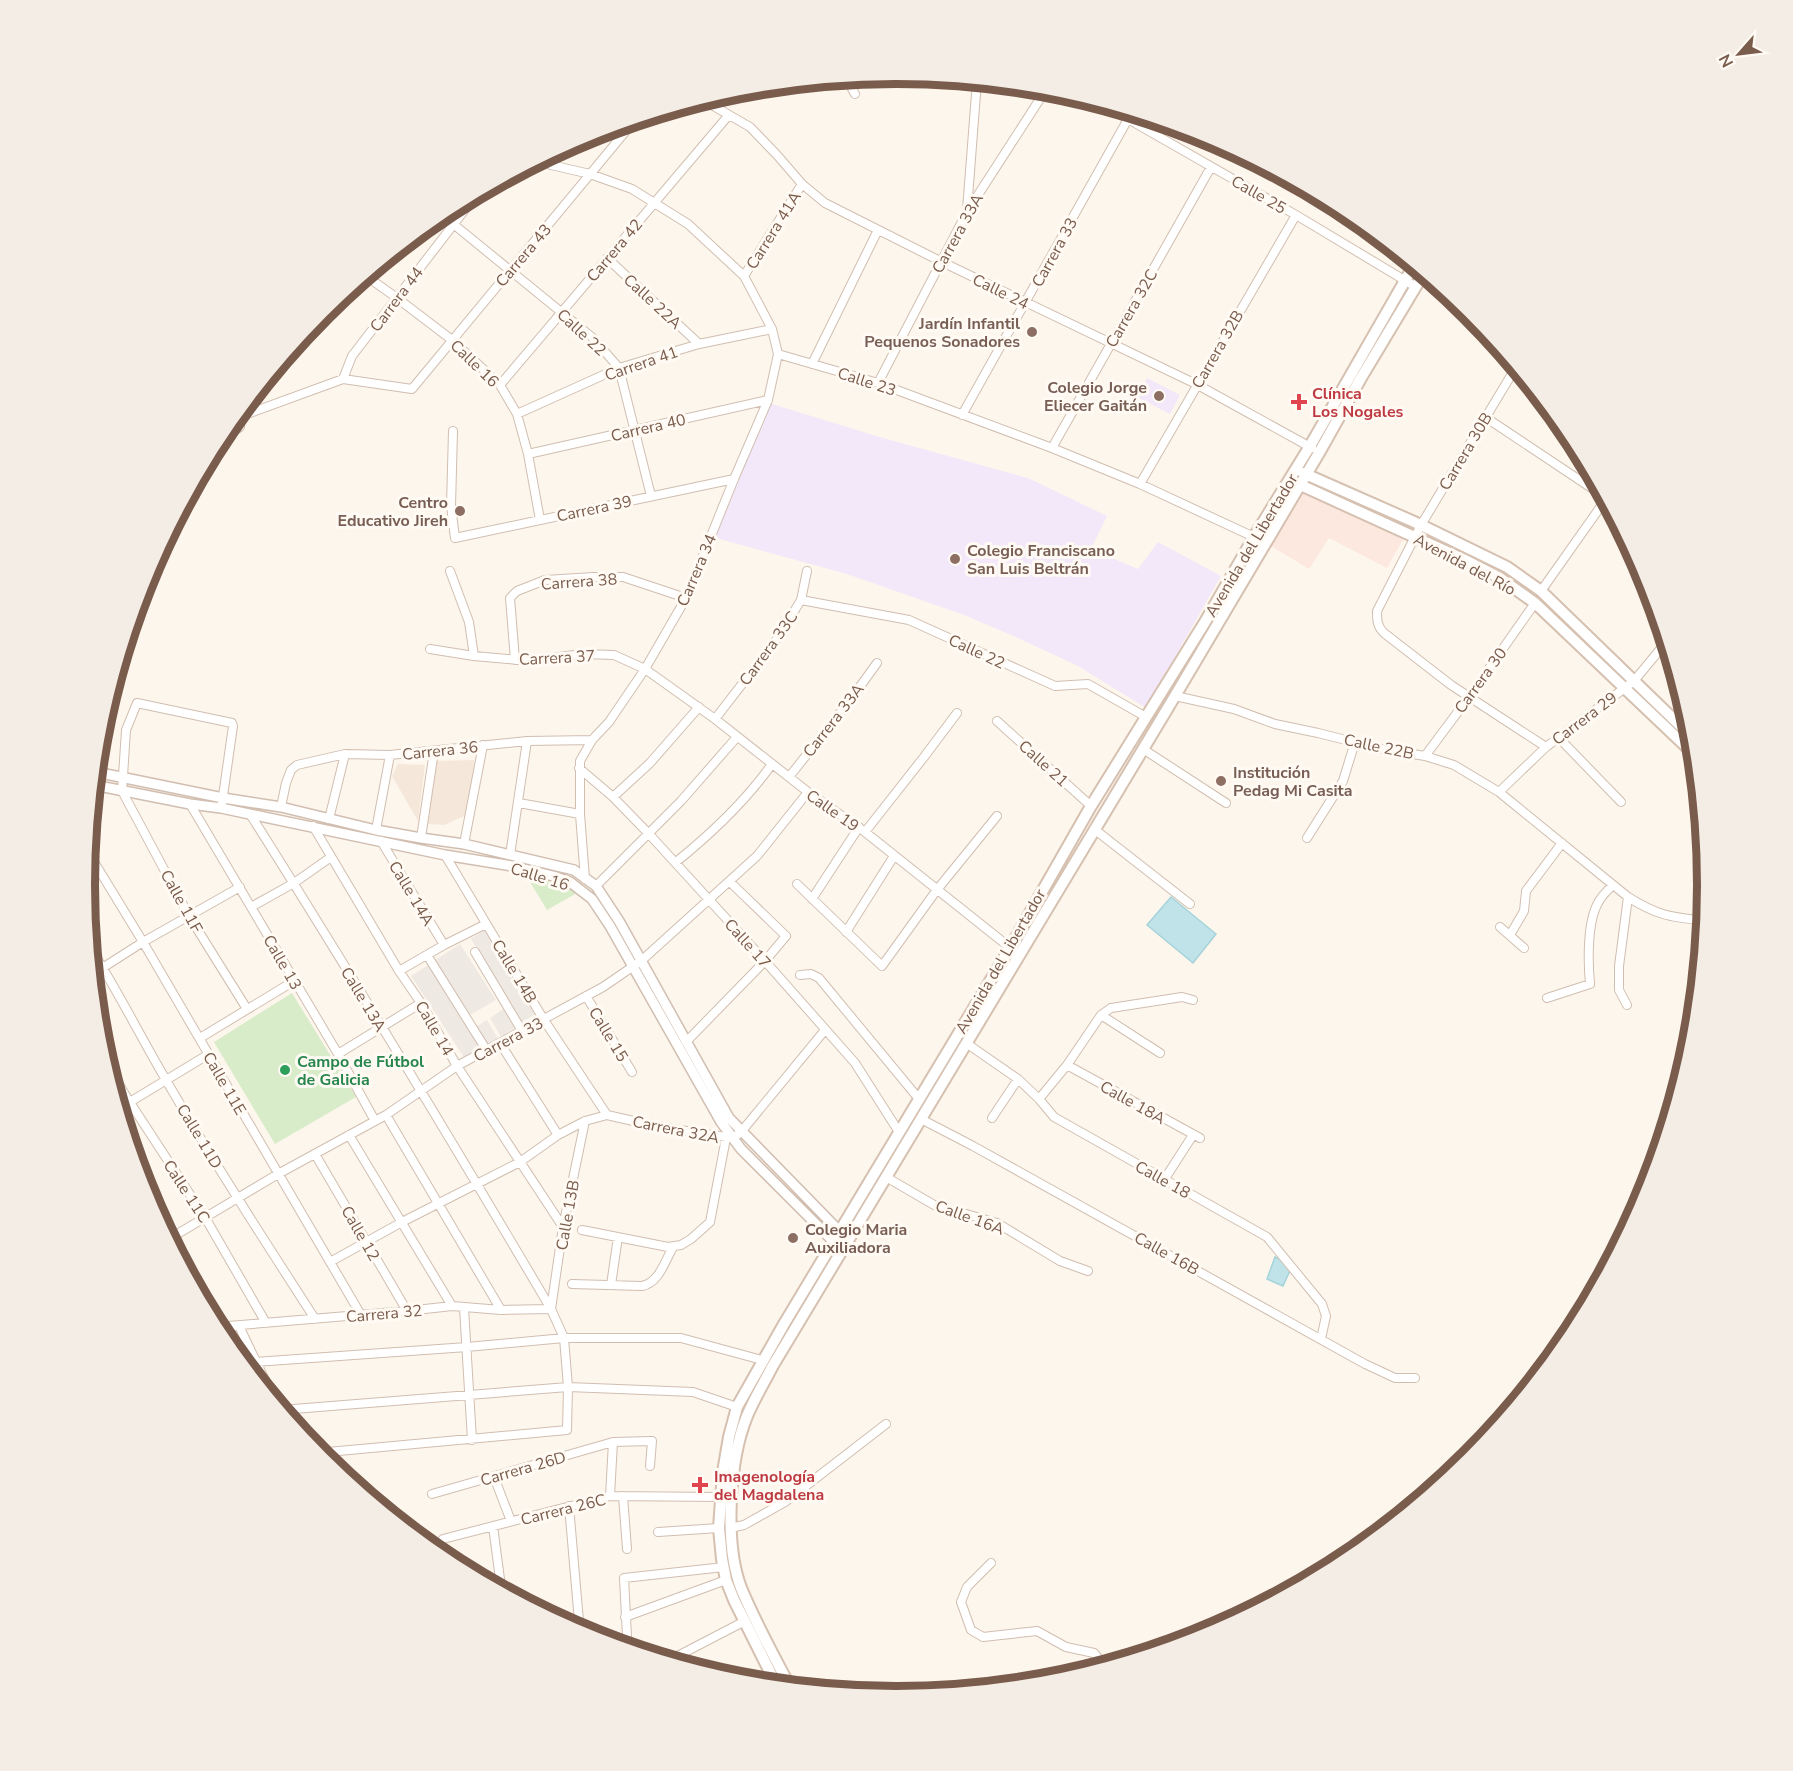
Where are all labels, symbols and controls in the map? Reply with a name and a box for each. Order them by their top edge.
north arrow [1709,24,1769,84]
text: N [1714,50,1739,71]
street label: Calle 25 [1227,170,1290,219]
street label: Carrera 41A [741,187,807,274]
street label: Carrera 33A [927,189,989,277]
street label: Carrera 42 [582,214,648,287]
street label: Carrera 33 [1027,214,1083,291]
street label: Carrera 43 [491,219,557,292]
street label: Carrera 44 [365,262,429,337]
street label: Carrera 32C [1101,265,1163,352]
street label: Calle 22A [619,269,686,335]
street label: Calle 24 [969,269,1033,315]
street label: Calle 22 [552,304,611,361]
street label: Carrera 32B [1187,306,1249,393]
place label: Jardín Infantil Pequenos Sonadores [864,313,1020,353]
marker: Jardín Infantil Pequenos Sonadores [1025,325,1039,339]
street label: Calle 16 [445,335,504,393]
street label: Carrera 41 [602,341,681,387]
street label: Calle 23 [835,362,899,402]
place label: Colegio Jorge Eliecer Gaitán [1044,377,1147,417]
place label: Clínica Los Nogales [1312,383,1404,423]
marker: Colegio Jorge Eliecer Gaitán [1152,389,1166,403]
marker: Clínica Los Nogales [1290,393,1308,411]
street label: Carrera 40 [609,409,688,447]
street label: Carrera 30B [1434,409,1498,495]
street label: Avenida del Libertador [1200,469,1304,621]
street label: Carrera 39 [555,490,634,528]
place label: Centro Educativo Jireh [337,492,448,532]
marker: Centro Educativo Jireh [453,504,467,518]
street label: Avenida del Río [1410,529,1519,601]
street label: Carrera 34 [672,531,722,610]
place label: Colegio Franciscano San Luis Beltrán [967,540,1115,580]
marker: Colegio Franciscano San Luis Beltrán [948,552,962,566]
street label: Carrera 38 [540,568,618,596]
street label: Carrera 33C [734,607,803,690]
street label: Calle 22 [945,629,1009,675]
street label: Carrera 30 [1449,643,1512,718]
street label: Carrera 37 [518,645,596,671]
street label: Carrera 33A [798,679,870,762]
street label: Carrera 29 [1548,687,1622,751]
street label: Calle 22B [1342,729,1416,765]
street label: Calle 21 [1014,735,1073,792]
street label: Carrera 36 [401,736,479,766]
place label: Institución Pedag Mi Casita [1233,762,1352,802]
marker: Institución Pedag Mi Casita [1214,774,1228,788]
street label: Calle 19 [801,785,863,837]
street label: Calle 14A [383,857,439,930]
street label: Calle 16 [508,858,572,896]
street label: Calle 11F [155,866,208,937]
street label: Avenida del Libertador [950,885,1051,1038]
street label: Calle 17 [719,914,776,973]
street label: Calle 13 [258,931,307,994]
street label: Calle 14B [486,935,542,1008]
street label: Calle 13A [335,963,391,1036]
street label: Calle 14 [410,997,459,1060]
street label: Calle 15 [583,1003,633,1066]
street label: Carrera 33 [470,1012,547,1068]
street label: Calle 11E [197,1048,251,1119]
place label: Campo de Fútbol de Galicia [297,1051,424,1091]
marker: Campo de Fútbol de Galicia [278,1063,292,1077]
street label: Calle 18A [1096,1076,1170,1130]
street label: Calle 11D [171,1100,227,1173]
street label: Carrera 32A [631,1111,721,1149]
street label: Calle 11C [158,1156,215,1227]
street label: Calle 18 [1131,1156,1194,1204]
street label: Calle 13B [551,1178,585,1252]
street label: Calle 16A [932,1195,1007,1241]
street label: Calle 12 [336,1202,385,1265]
place label: Colegio Maria Auxiliadora [805,1219,907,1259]
street label: Calle 16B [1130,1227,1203,1281]
marker: Colegio Maria Auxiliadora [786,1231,800,1245]
street label: Carrera 32 [345,1300,423,1328]
street label: Carrera 26D [478,1446,569,1492]
place label: Imagenología del Magdalena [714,1466,824,1506]
marker: Imagenología del Magdalena [691,1476,709,1494]
street label: Carrera 26C [518,1489,608,1531]

